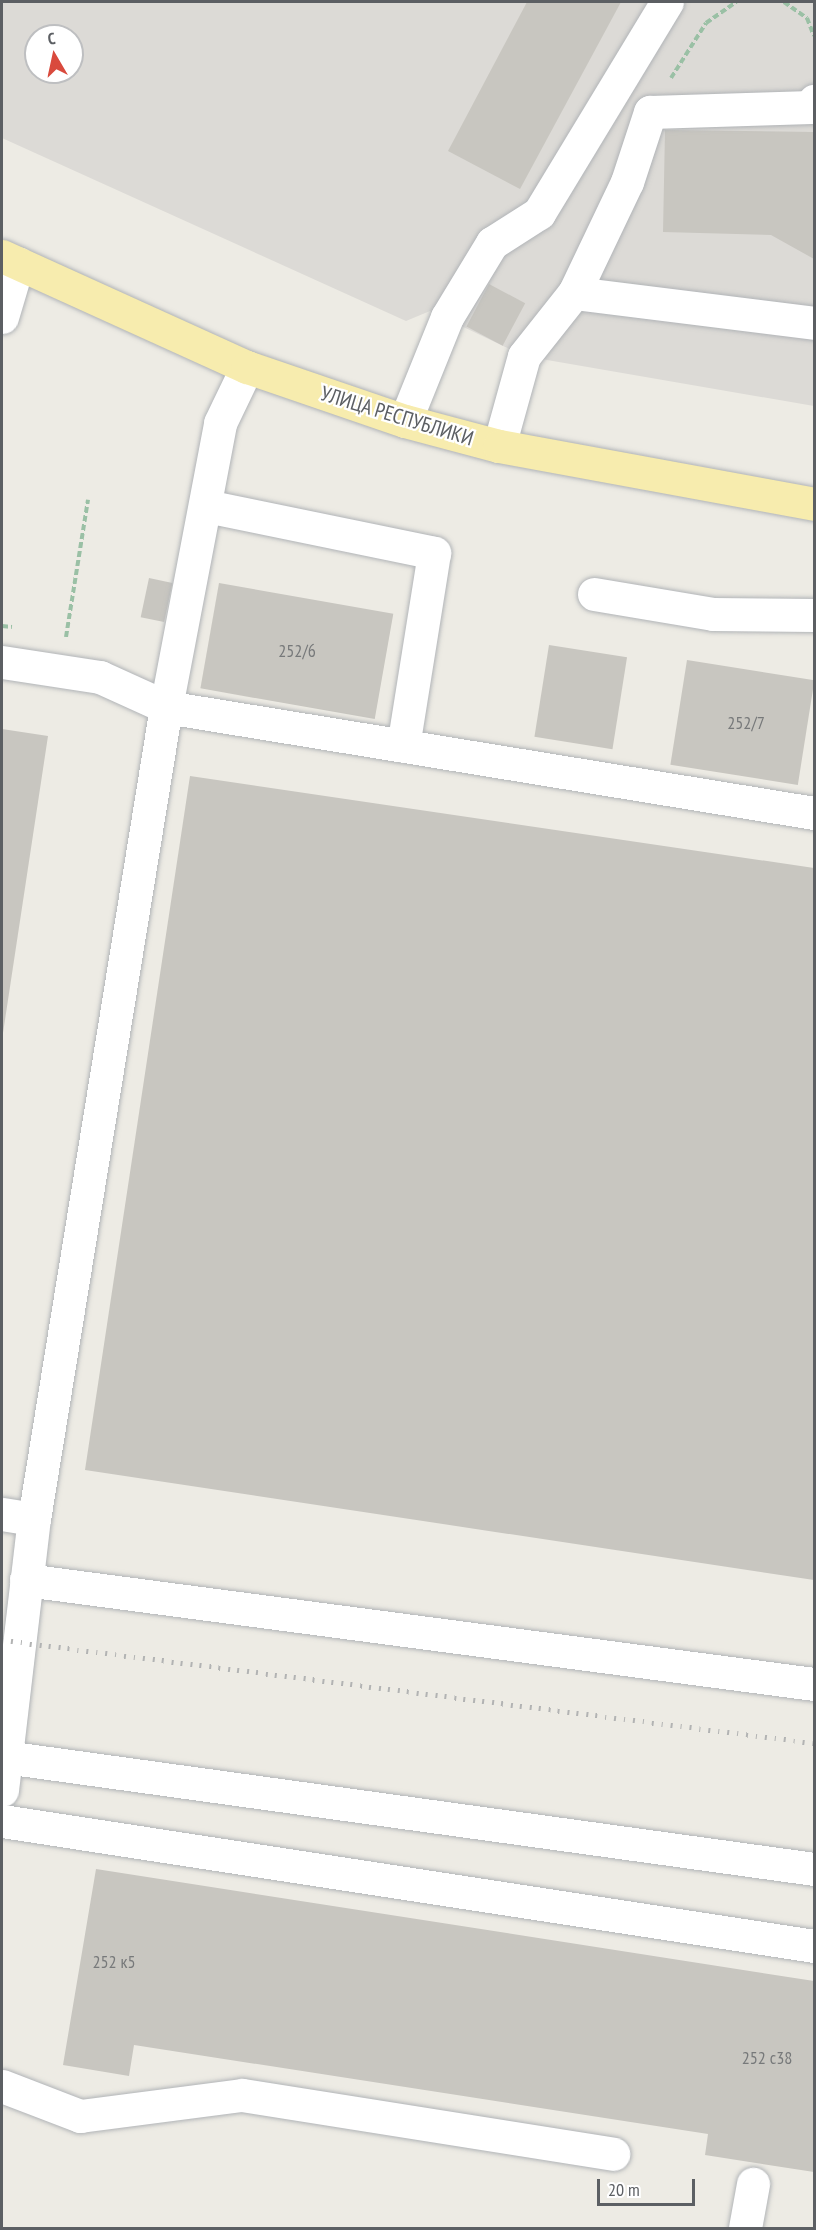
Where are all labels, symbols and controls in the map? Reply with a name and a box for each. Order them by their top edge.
north arrow [24,24,84,84]
text: С [46,28,57,49]
street label: УЛИЦА РЕСПУБЛИКИ [317,381,477,451]
house number: 252/6 [278,640,316,662]
house number: 252/7 [727,712,765,734]
house number: 252 к5 [92,1951,136,1973]
house number: 252 с38 [742,2047,792,2069]
scale bar [600,2167,698,2205]
text: 20 m [608,2178,640,2201]

